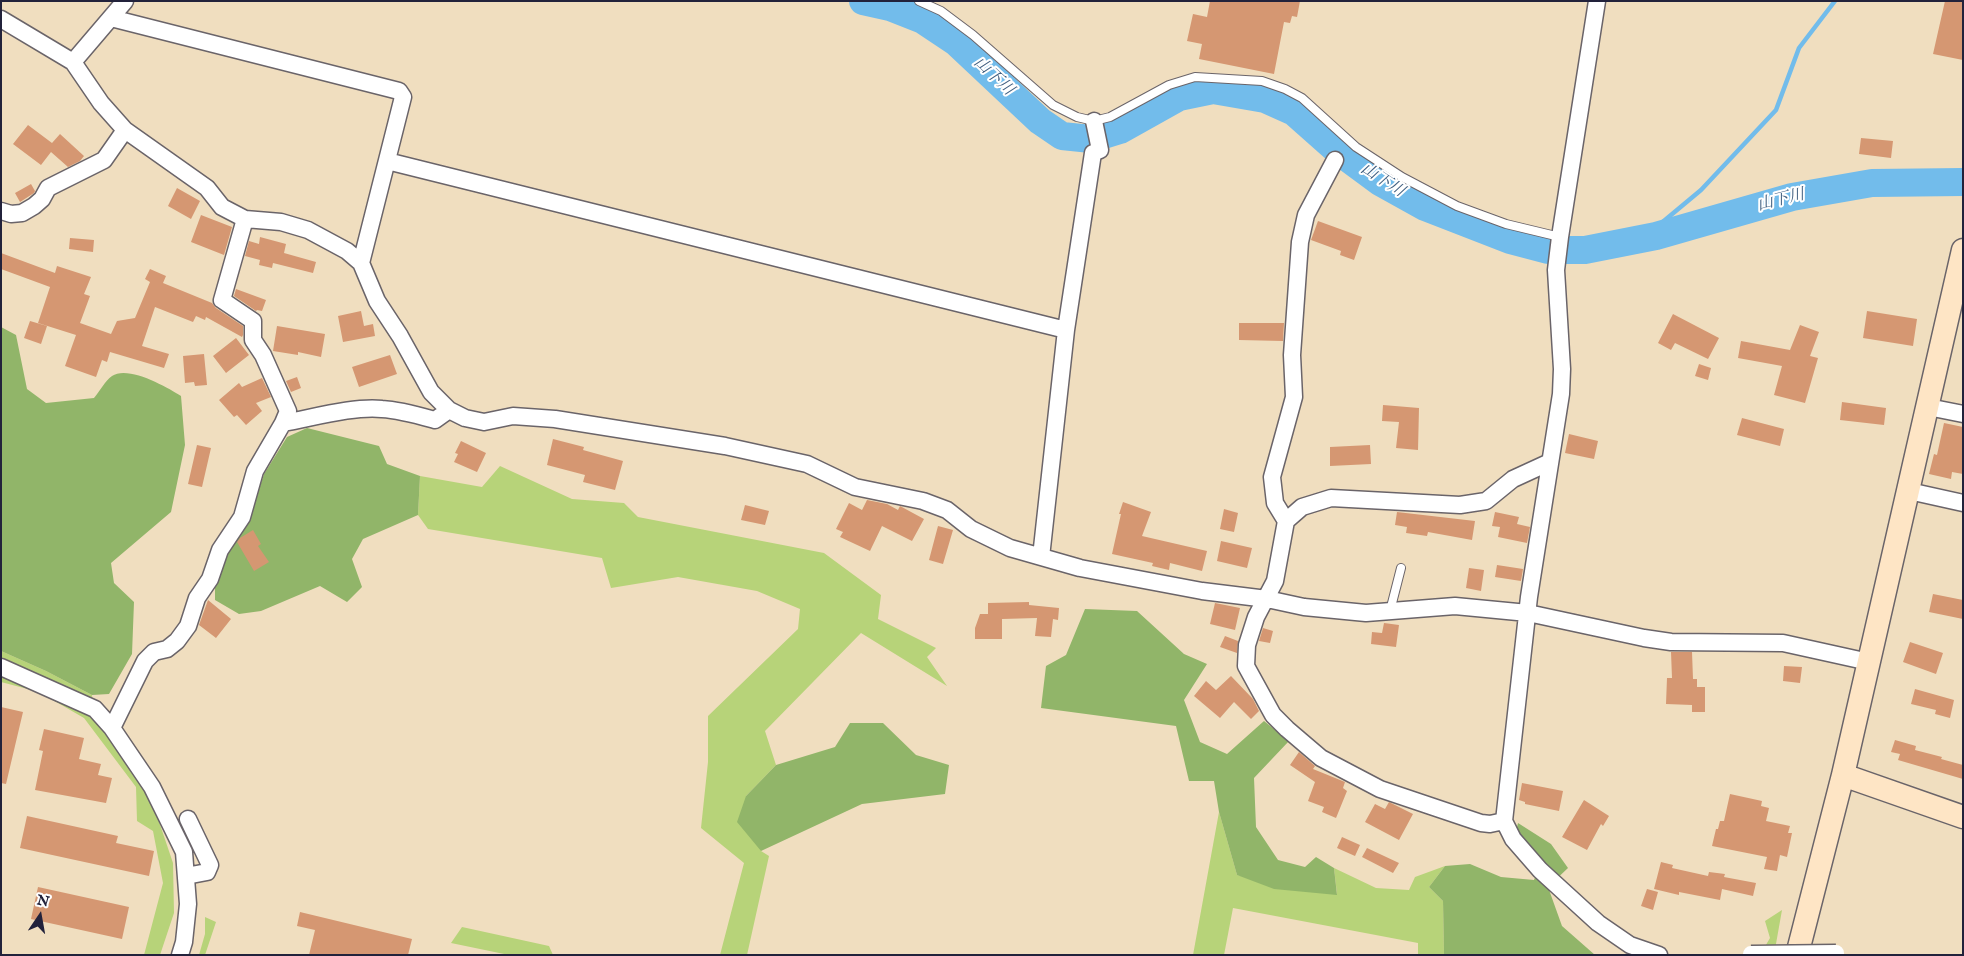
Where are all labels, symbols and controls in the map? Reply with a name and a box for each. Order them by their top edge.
water label: 山下川 [969,54,1017,100]
water label: 山下川 [1357,160,1407,202]
water label: 山下川 [1755,186,1807,216]
north arrow [15,891,65,941]
text: N [35,891,51,911]

